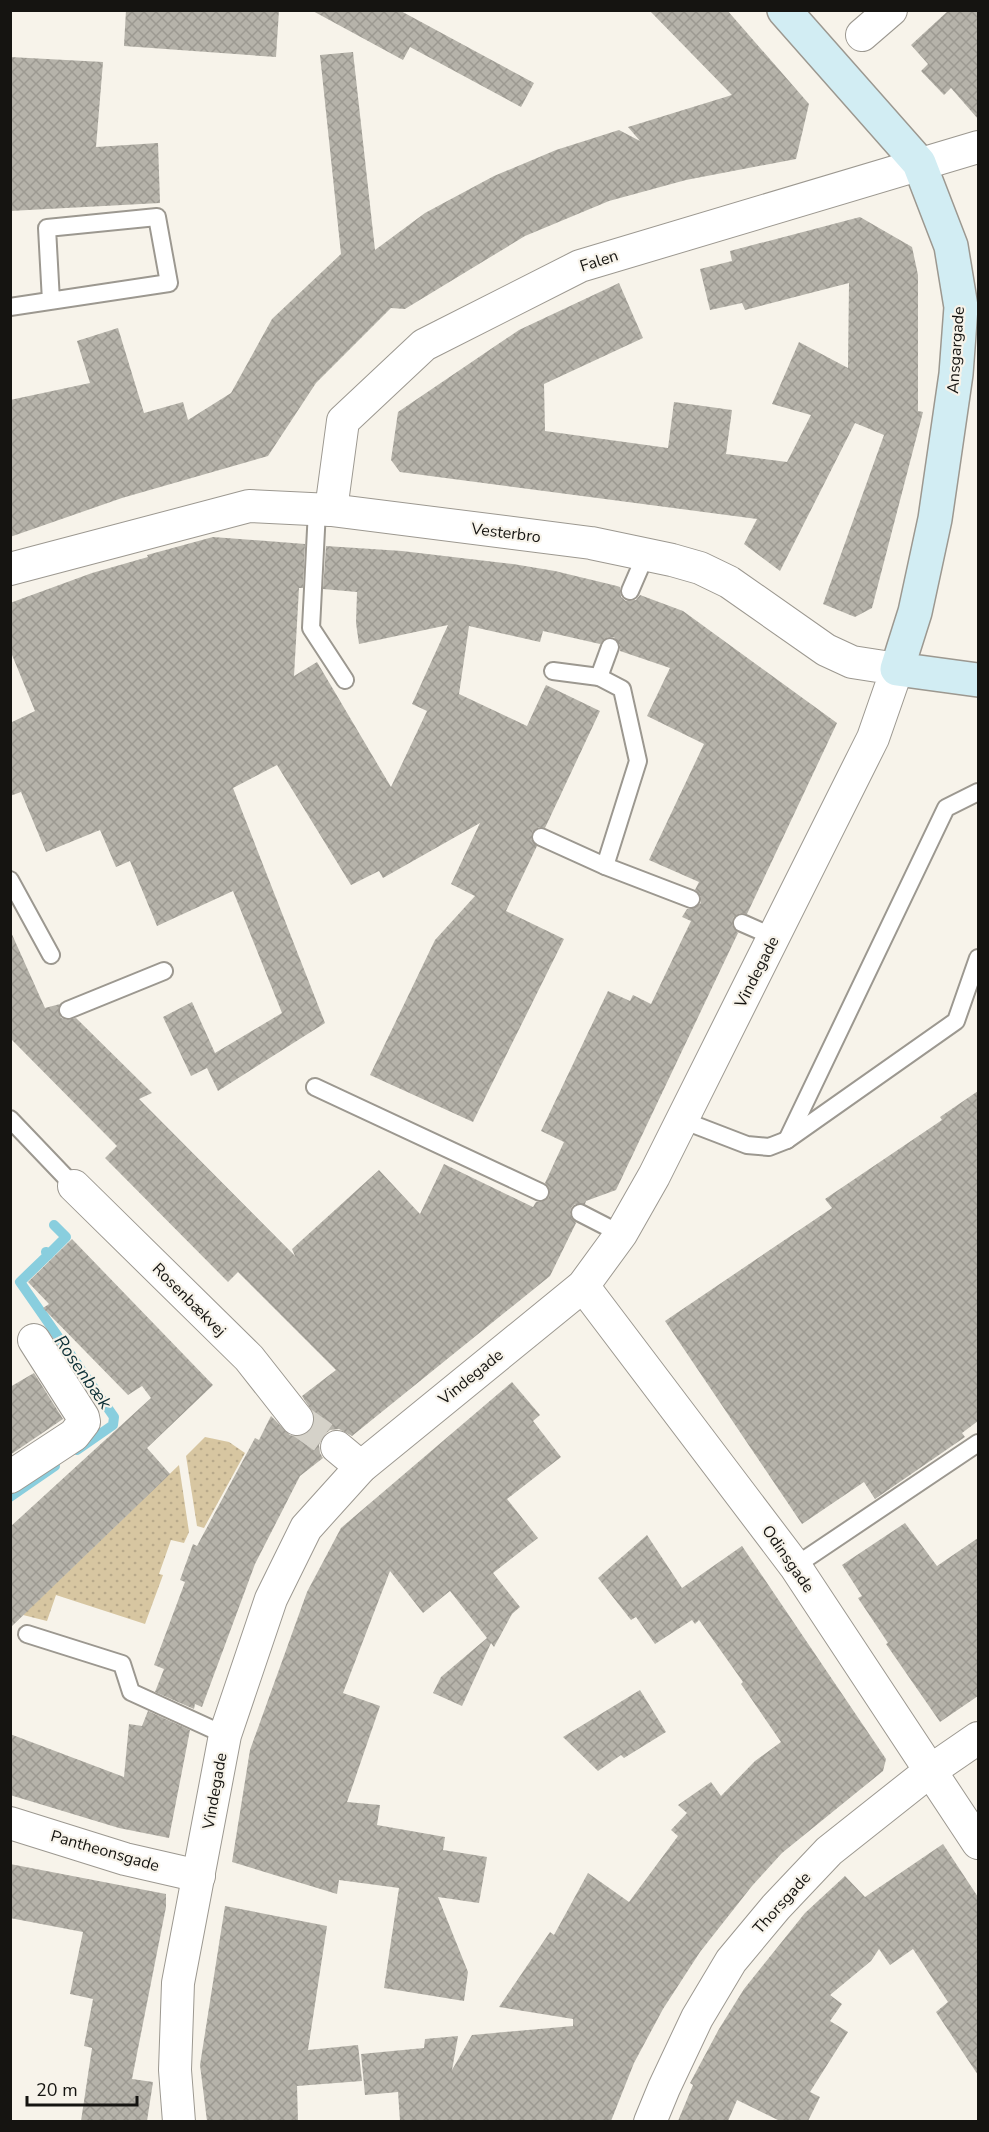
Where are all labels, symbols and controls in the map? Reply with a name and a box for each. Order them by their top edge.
street label: Falen [577,244,621,278]
street label: Ansgargade [942,306,970,394]
street label: Vesterbro [469,518,542,548]
street label: Vindegade [729,933,784,1012]
street label: Rosenbækvej [147,1258,231,1342]
water label: Rosenbæk [49,1330,118,1415]
street label: Vindegade [433,1344,508,1411]
street label: Odinsgade [757,1521,819,1597]
street label: Vindegade [197,1751,233,1832]
street label: Pantheonsgade [48,1825,162,1877]
street label: Thorsgade [748,1867,816,1939]
scale bar [27,2069,136,2107]
text: 20 m [36,2078,78,2102]

